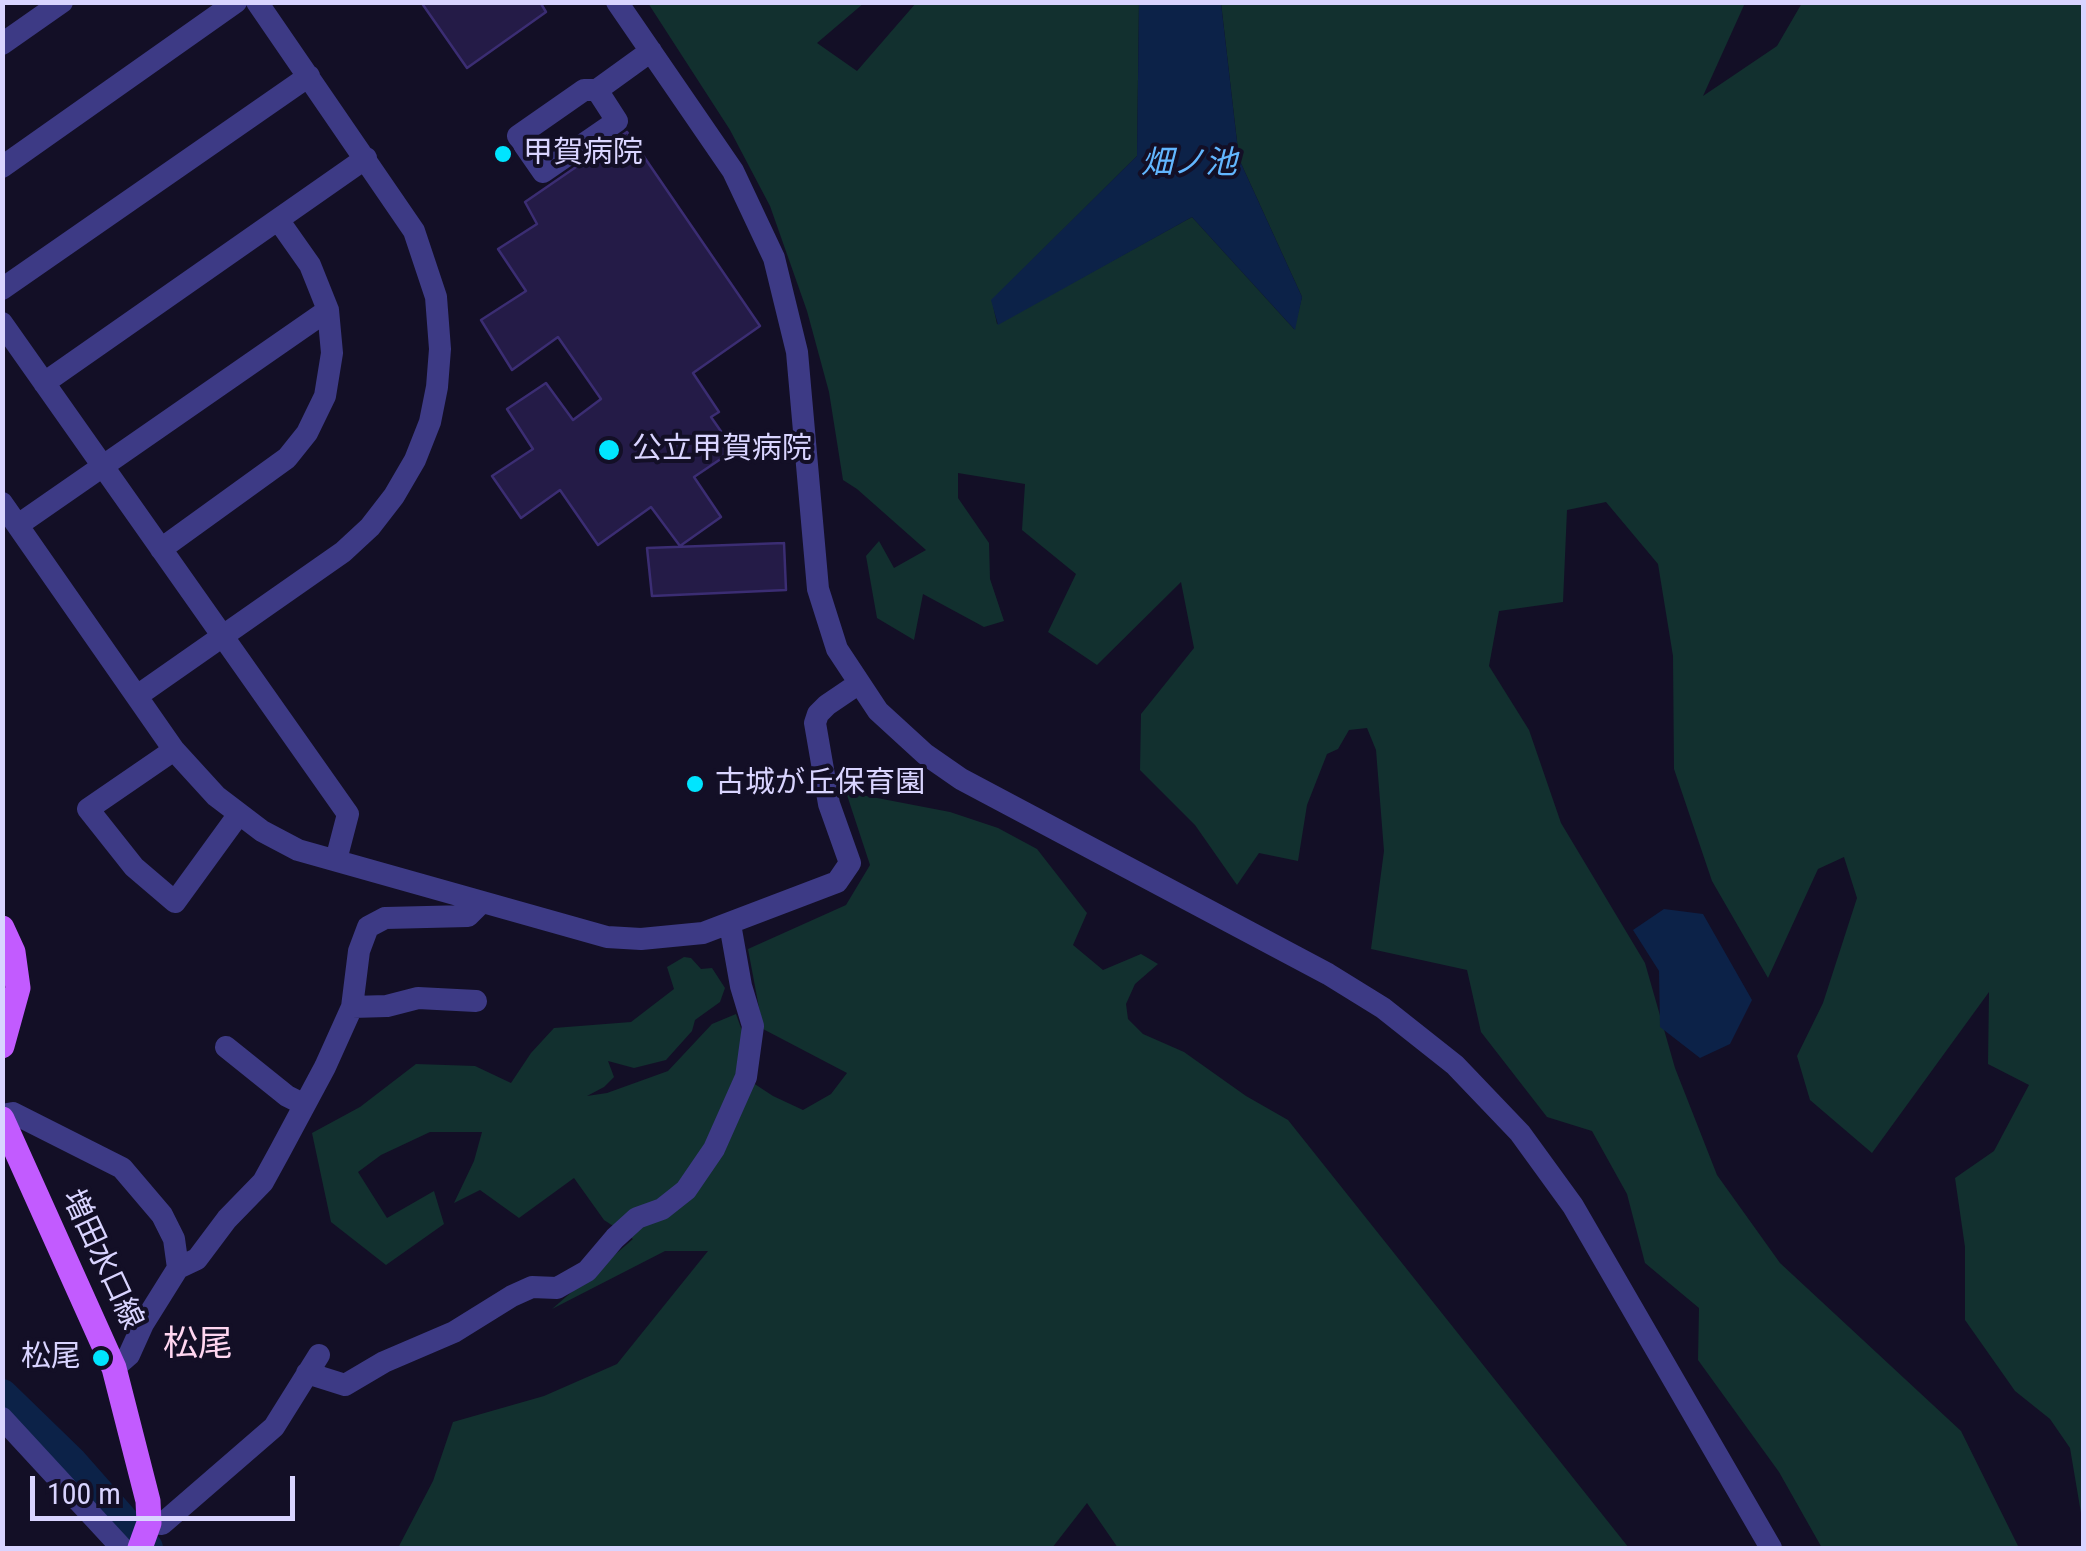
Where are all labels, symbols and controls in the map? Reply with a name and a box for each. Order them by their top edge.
place label: 甲賀病院 [523,136,643,172]
marker: 甲賀病院 [492,143,514,165]
water label: 畑ノ池 [1141,146,1237,184]
place label: 公立甲賀病院 [632,432,812,468]
marker: 公立甲賀病院 [596,437,622,463]
place label: 古城が丘保育園 [715,766,925,802]
marker: 古城が丘保育園 [684,773,706,795]
street label: 増田水口線 [53,1184,149,1336]
district label: 松尾 [163,1325,233,1367]
place label: 松尾 [21,1340,81,1376]
marker: 松尾 [90,1347,112,1369]
scale bar [35,1456,300,1518]
text: 100 m [47,1476,121,1511]

